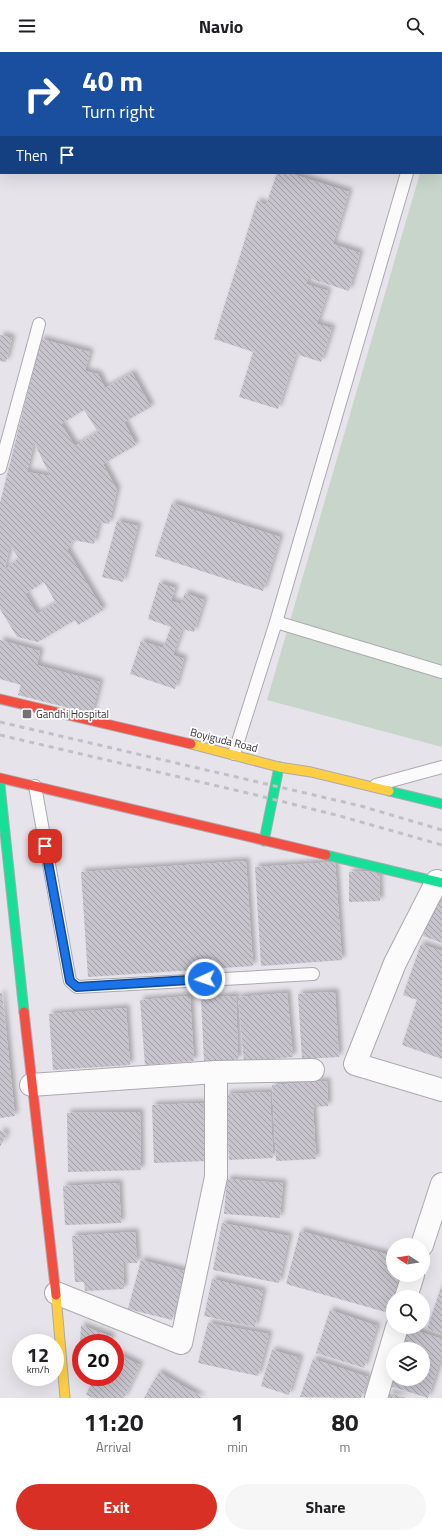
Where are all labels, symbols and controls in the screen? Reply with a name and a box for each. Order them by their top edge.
text: Navio [199,13,243,40]
icon: menu [16,15,38,37]
icon: search [404,15,426,37]
text: 40 m [82,59,143,102]
icon: right [16,68,68,120]
text: Turn right [82,98,155,125]
text: Then [16,144,48,167]
icon: arrive [56,144,78,166]
place label: Gandhi Hospital [36,706,109,722]
marker: Gandhi Hospital [21,708,33,720]
street label: Boyiguda Road [188,724,260,756]
pin [28,829,62,863]
icon: arrive [34,835,56,857]
position arrow [184,958,226,1000]
north arrow [386,1238,430,1282]
map controls [386,1238,430,1386]
button: search [386,1290,430,1334]
speed limit sign: 20 [72,1334,124,1386]
text: 12 [27,1339,49,1370]
button: layers [386,1342,430,1386]
text: km/h [27,1362,49,1377]
text: 11:20 [84,1404,144,1440]
text: 1 [231,1404,244,1440]
text: 80 [331,1404,358,1440]
text: Arrival [96,1437,131,1457]
text: min [227,1437,248,1457]
text: m [339,1437,350,1457]
button: Exit [16,1484,217,1530]
button: Share [225,1484,426,1530]

